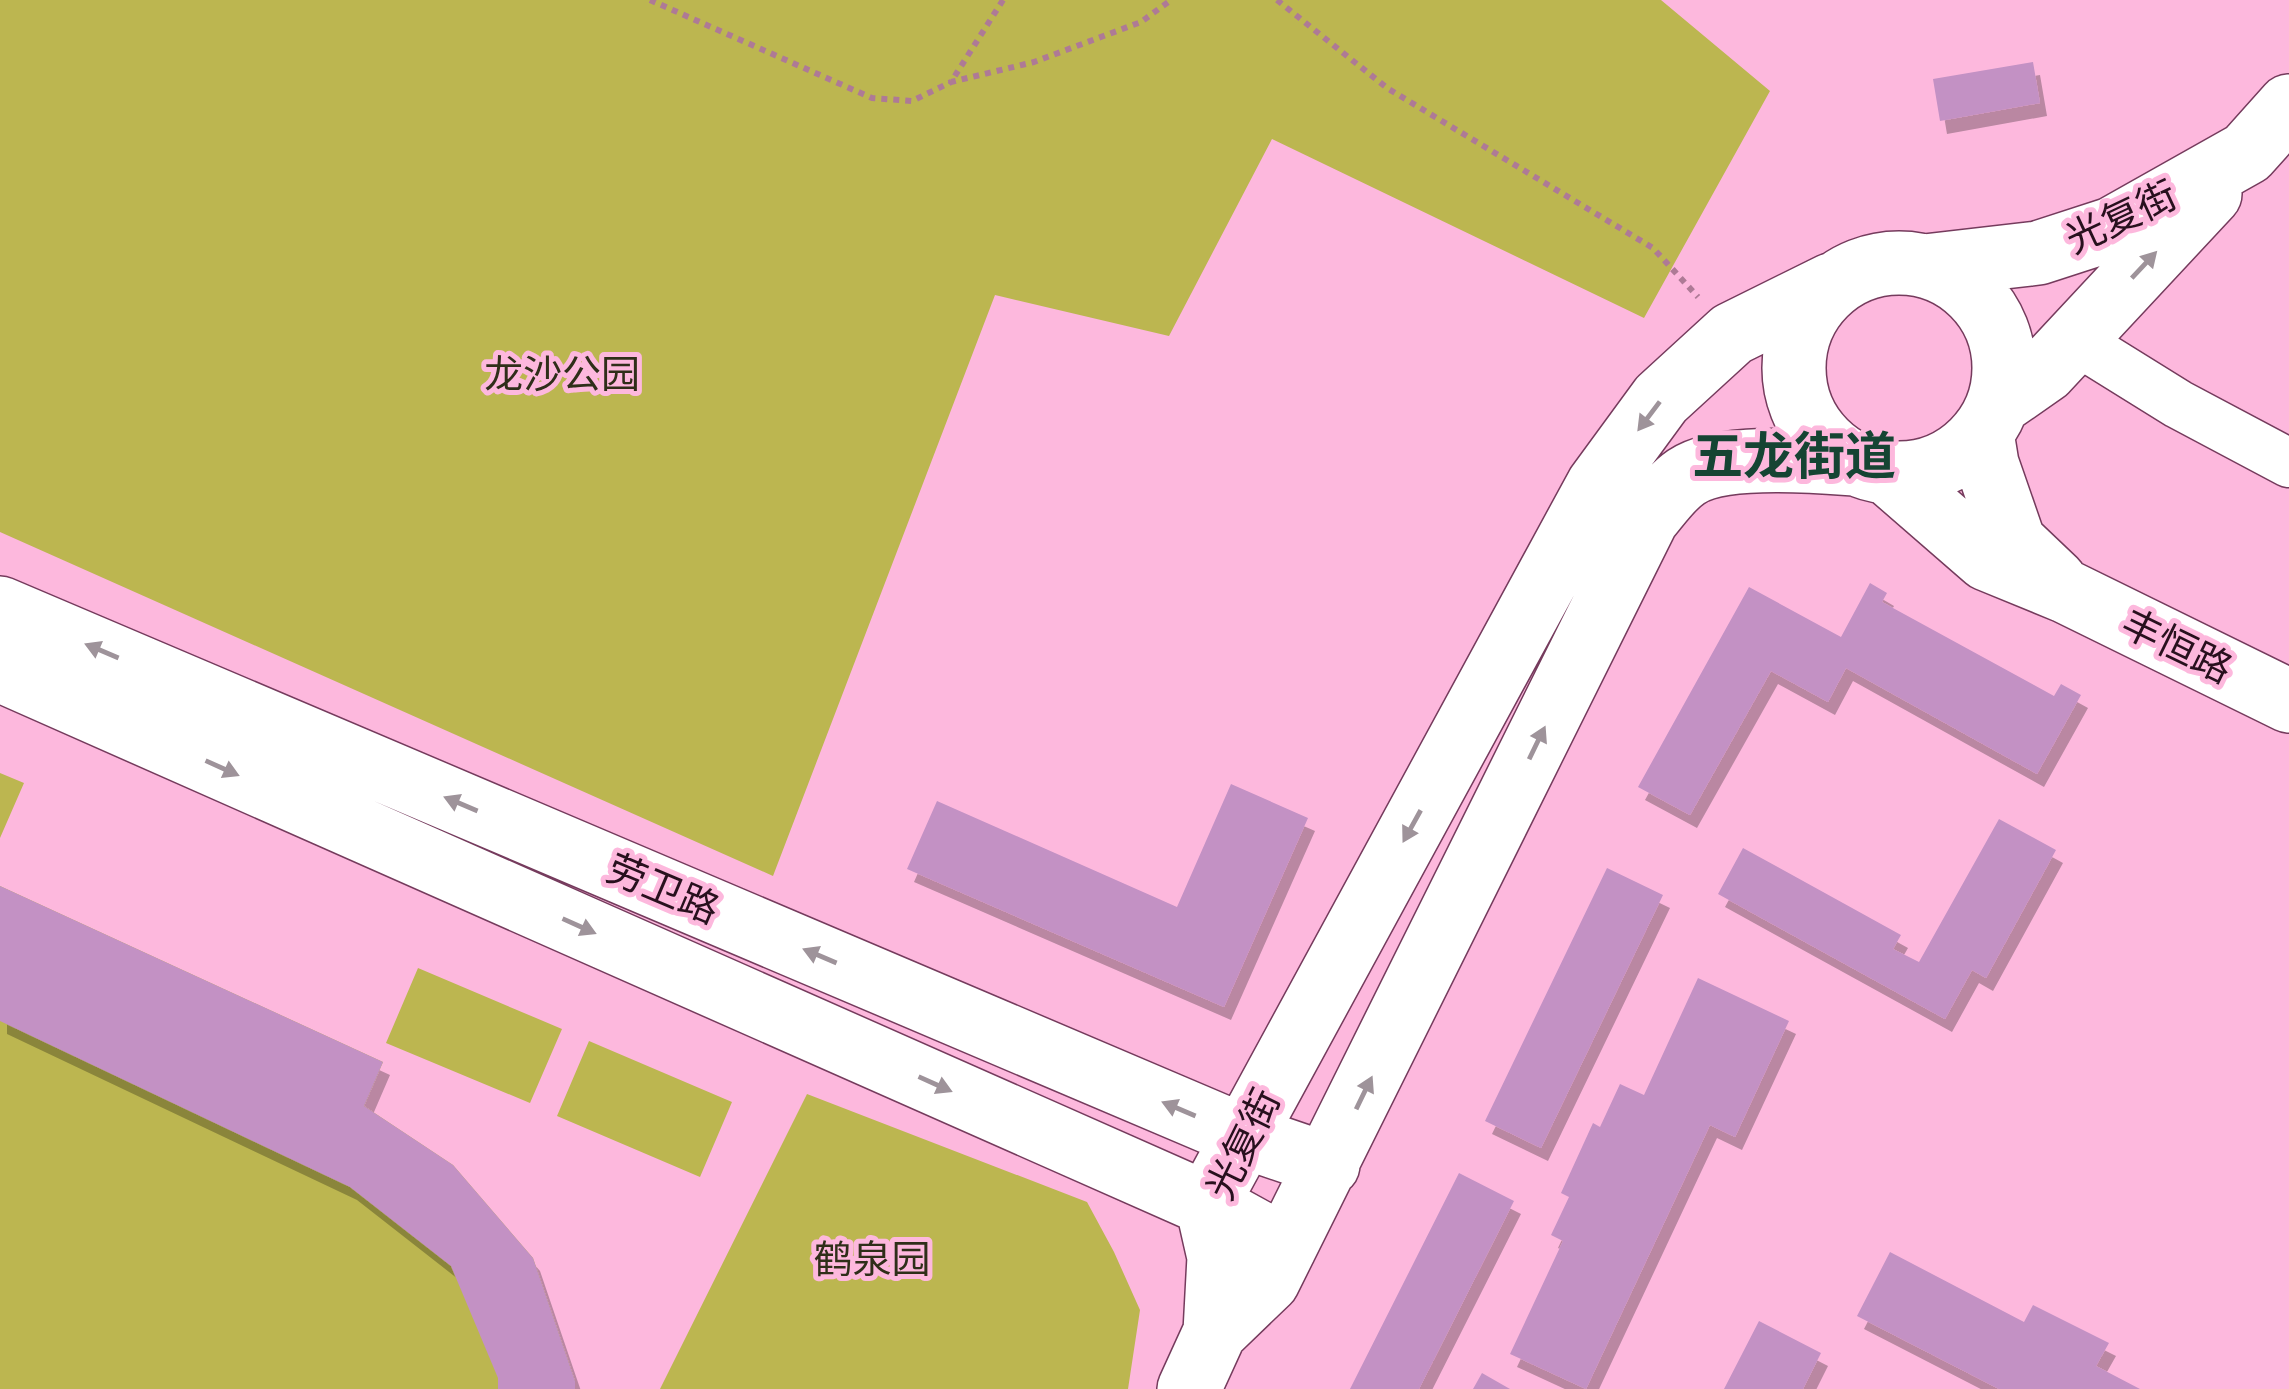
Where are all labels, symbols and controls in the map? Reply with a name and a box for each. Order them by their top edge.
street label: 光复街 [2058,172,2184,262]
one-way arrow [2129,251,2157,280]
park label: 龙沙公园 [484,352,640,397]
one-way arrow [1638,400,1662,432]
district label: 五龙街道 [1692,427,1896,486]
street label: 丰恒路 [2115,600,2239,692]
one-way arrow [85,641,120,661]
one-way arrow [1526,726,1546,760]
one-way arrow [205,759,240,779]
one-way arrow [443,794,479,813]
one-way arrow [1402,808,1423,843]
street label: 劳卫路 [600,845,726,933]
one-way arrow [562,917,597,937]
one-way arrow [802,946,838,965]
one-way arrow [918,1075,953,1095]
one-way arrow [1353,1076,1373,1110]
street label: 光复街 [1197,1082,1289,1206]
one-way arrow [1162,1098,1197,1118]
park label: 鹤泉园 [813,1237,931,1282]

